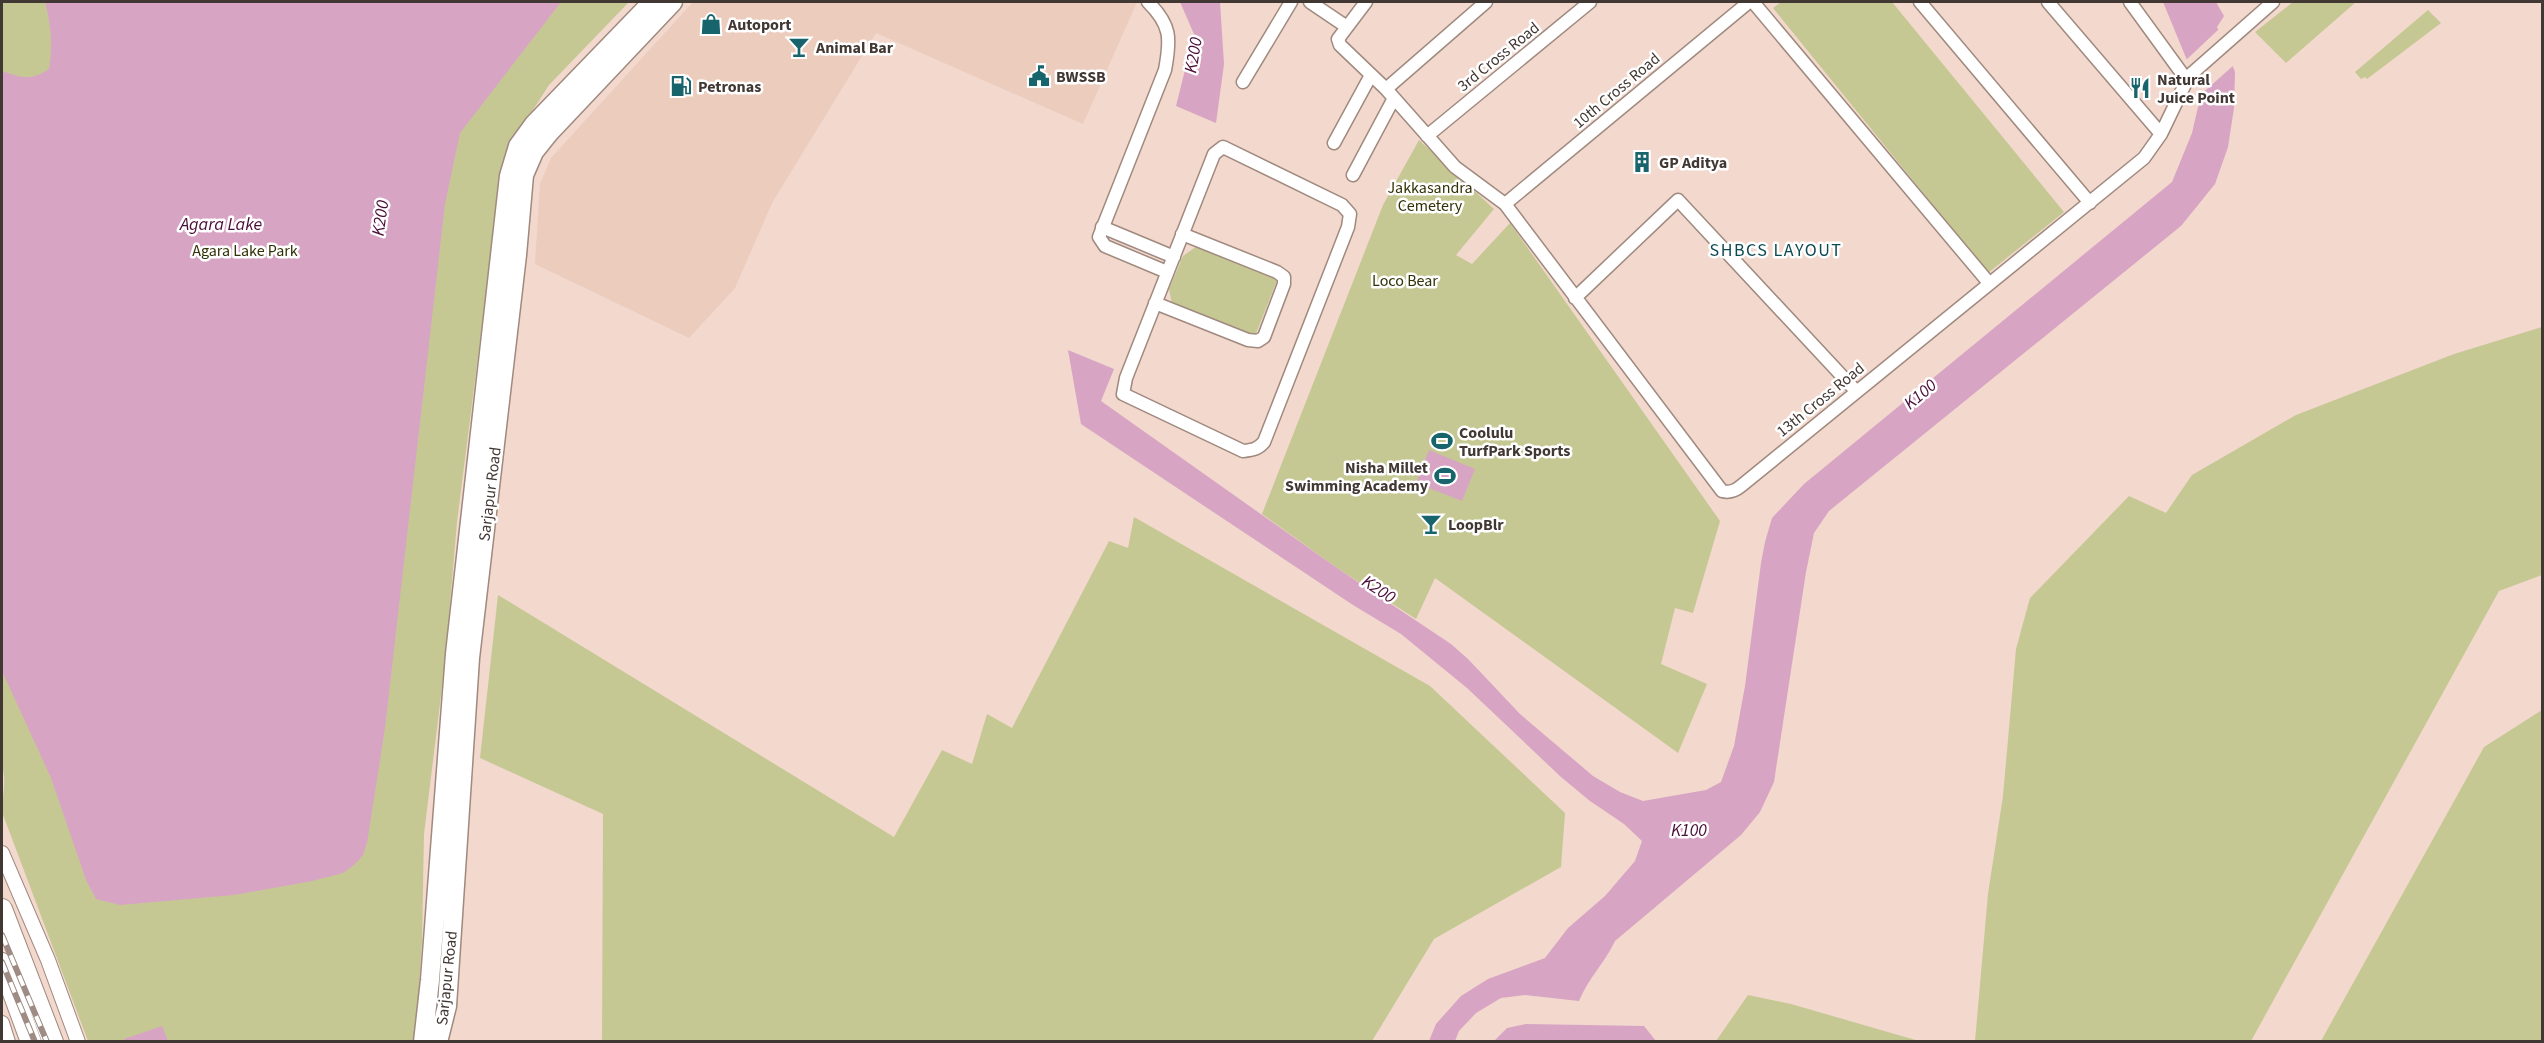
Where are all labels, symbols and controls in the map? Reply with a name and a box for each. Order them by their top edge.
shop icon: Autoport [699,12,723,36]
place label: Autoport [727,14,792,36]
street label: 3rd Cross Road [1453,17,1544,97]
bar icon: Animal Bar [787,35,811,59]
water label: K200 [1178,35,1209,75]
place label: Animal Bar [815,37,894,59]
street label: 10th Cross Road [1568,48,1665,134]
public building icon: BWSSB [1027,64,1051,88]
place label: BWSSB [1056,66,1106,88]
place label: Natural Juice Point [2157,69,2235,109]
fuel station icon: Petronas [669,74,693,98]
place label: Petronas [698,76,761,98]
restaurant icon: Natural Juice Point [2128,76,2152,100]
building icon: GP Aditya [1630,150,1654,174]
place label: GP Aditya [1659,152,1727,174]
park label: Jakkasandra Cemetery [1387,177,1473,217]
water label: K200 [366,198,395,238]
water label: Agara Lake [179,212,262,237]
district label: SHBCS LAYOUT [1710,238,1842,263]
park label: Agara Lake Park [192,240,298,262]
park label: Loco Bear [1372,270,1438,292]
street label: 13th Cross Road [1772,357,1869,442]
water label: K100 [1899,373,1942,415]
place label: Coolulu TurfPark Sports [1459,422,1570,462]
sports icon: Coolulu TurfPark Sports [1430,429,1454,453]
street label: Sarjapur Road [473,446,507,543]
place label: Nisha Millet Swimming Academy [1285,457,1429,497]
sports icon: Nisha Millet Swimming Academy [1433,464,1457,488]
bar icon: LoopBlr [1419,512,1443,536]
place label: LoopBlr [1448,514,1504,536]
water label: K200 [1357,569,1401,610]
water label: K100 [1671,818,1707,843]
street label: Sarjapur Road [431,930,463,1026]

